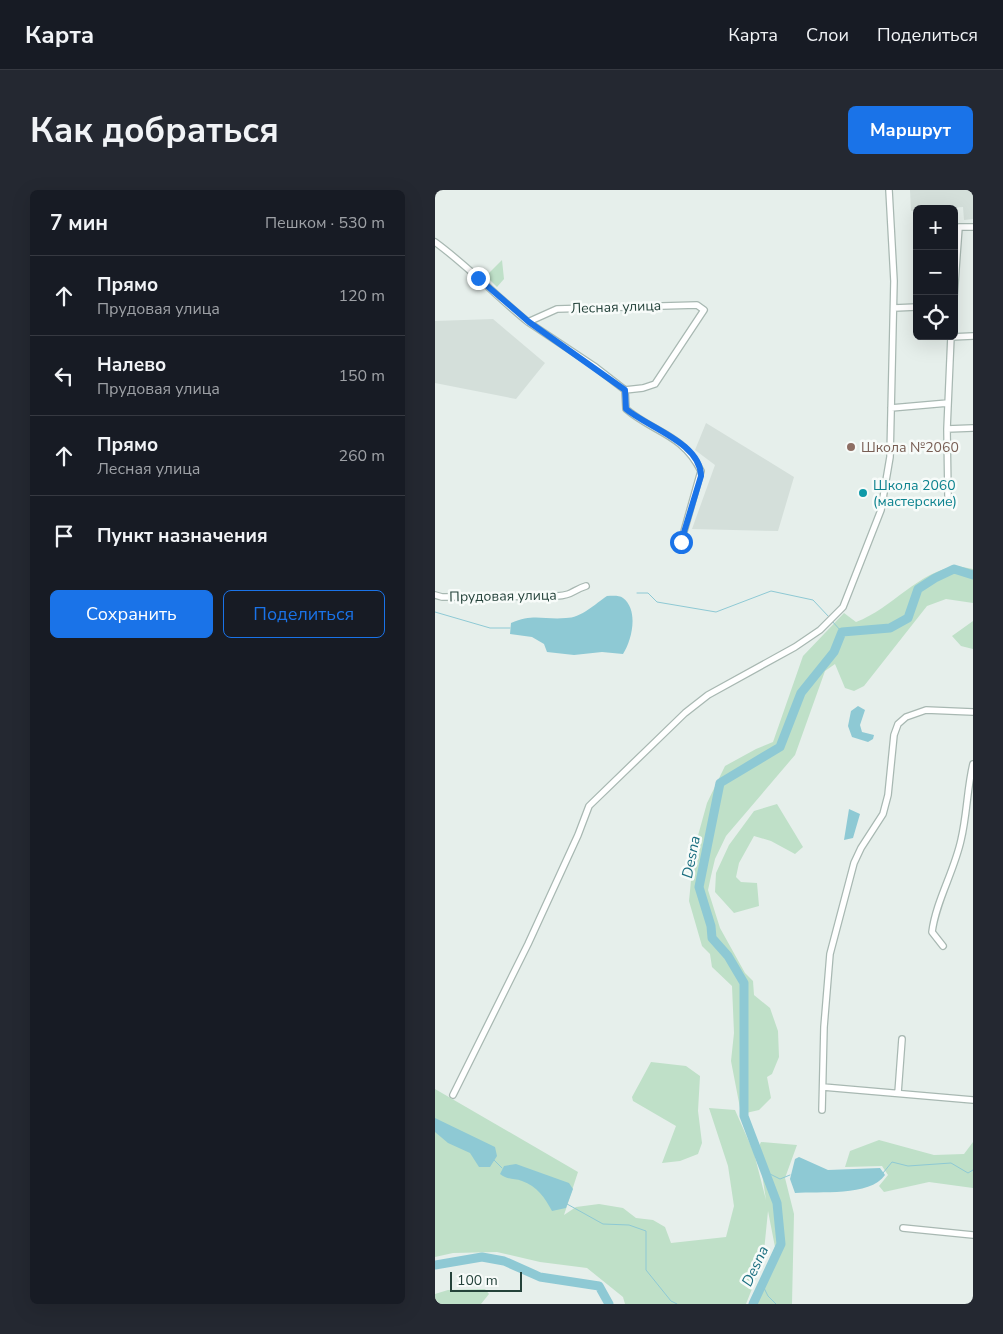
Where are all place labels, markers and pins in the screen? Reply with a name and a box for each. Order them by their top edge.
place label: Школа №2060 [861,438,959,457]
marker: Школа №2060 [845,441,857,453]
place label: Школа 2060 (мастерские) [873,476,957,511]
marker: Школа 2060 (мастерские) [857,487,869,499]

